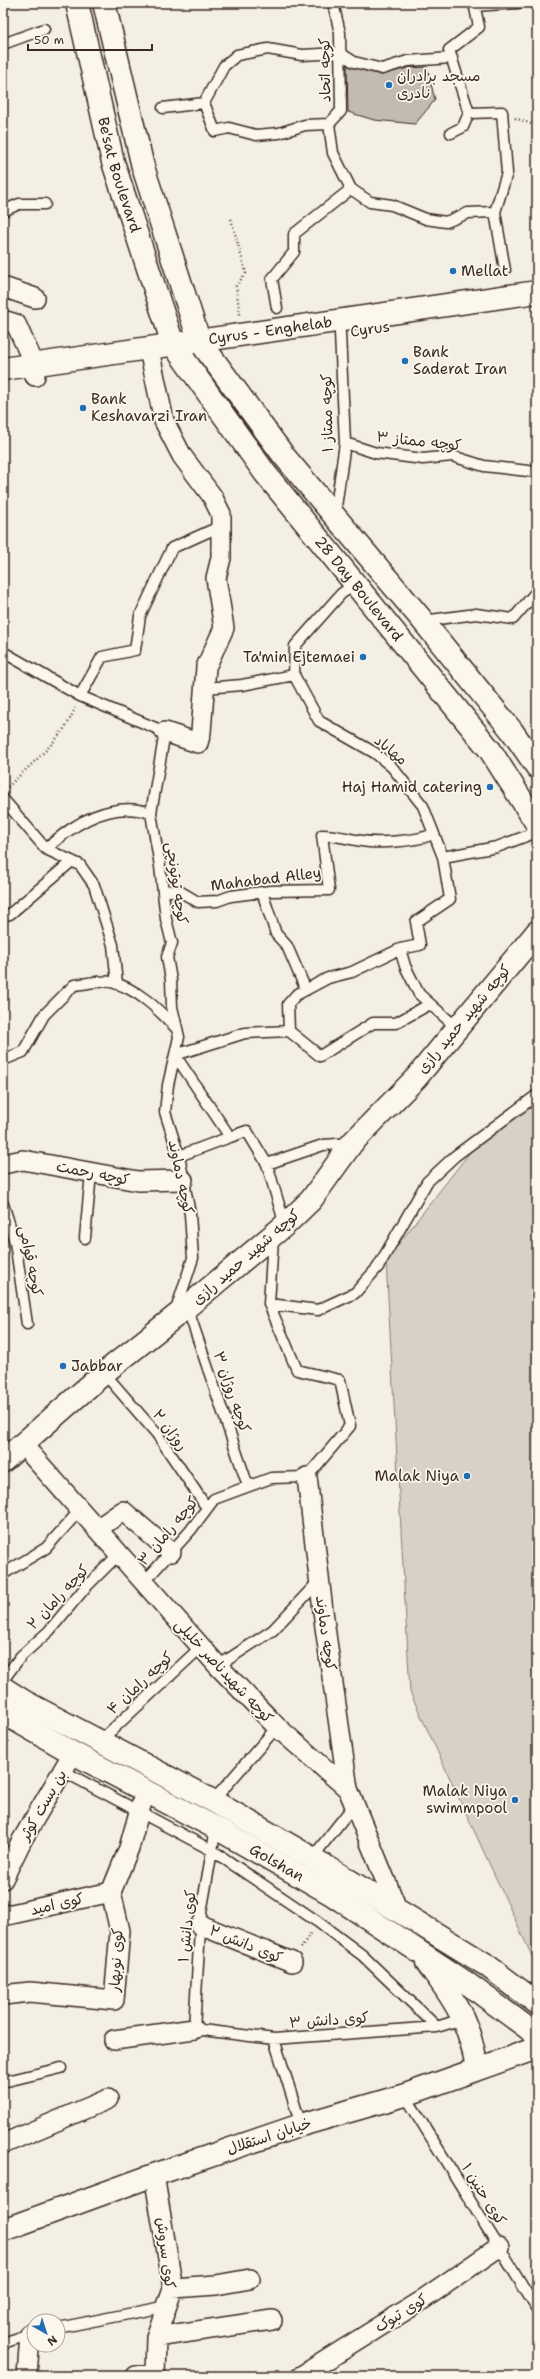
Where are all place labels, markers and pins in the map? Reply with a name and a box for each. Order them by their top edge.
place label: مسجد برادران نادری [397,66,481,103]
marker: مسجد برادران نادری [384,80,394,90]
place label: Mellat [461,261,508,281]
marker: Mellat [448,266,458,276]
place label: Bank Saderat Iran [413,342,507,379]
marker: Bank Saderat Iran [400,356,410,366]
place label: Bank Keshavarzi Iran [91,389,207,426]
marker: Bank Keshavarzi Iran [78,403,88,413]
place label: Ta'min Ejtemaei [243,647,355,667]
marker: Ta'min Ejtemaei [358,652,368,662]
place label: Haj Hamid catering [342,777,482,797]
marker: Haj Hamid catering [485,782,495,792]
place label: Jabbar [71,1356,123,1376]
marker: Jabbar [58,1361,68,1371]
place label: Malak Niya [374,1466,460,1486]
marker: Malak Niya [462,1471,472,1481]
place label: Malak Niya swimmpool [422,1781,508,1818]
marker: Malak Niya swimmpool [510,1795,520,1805]

